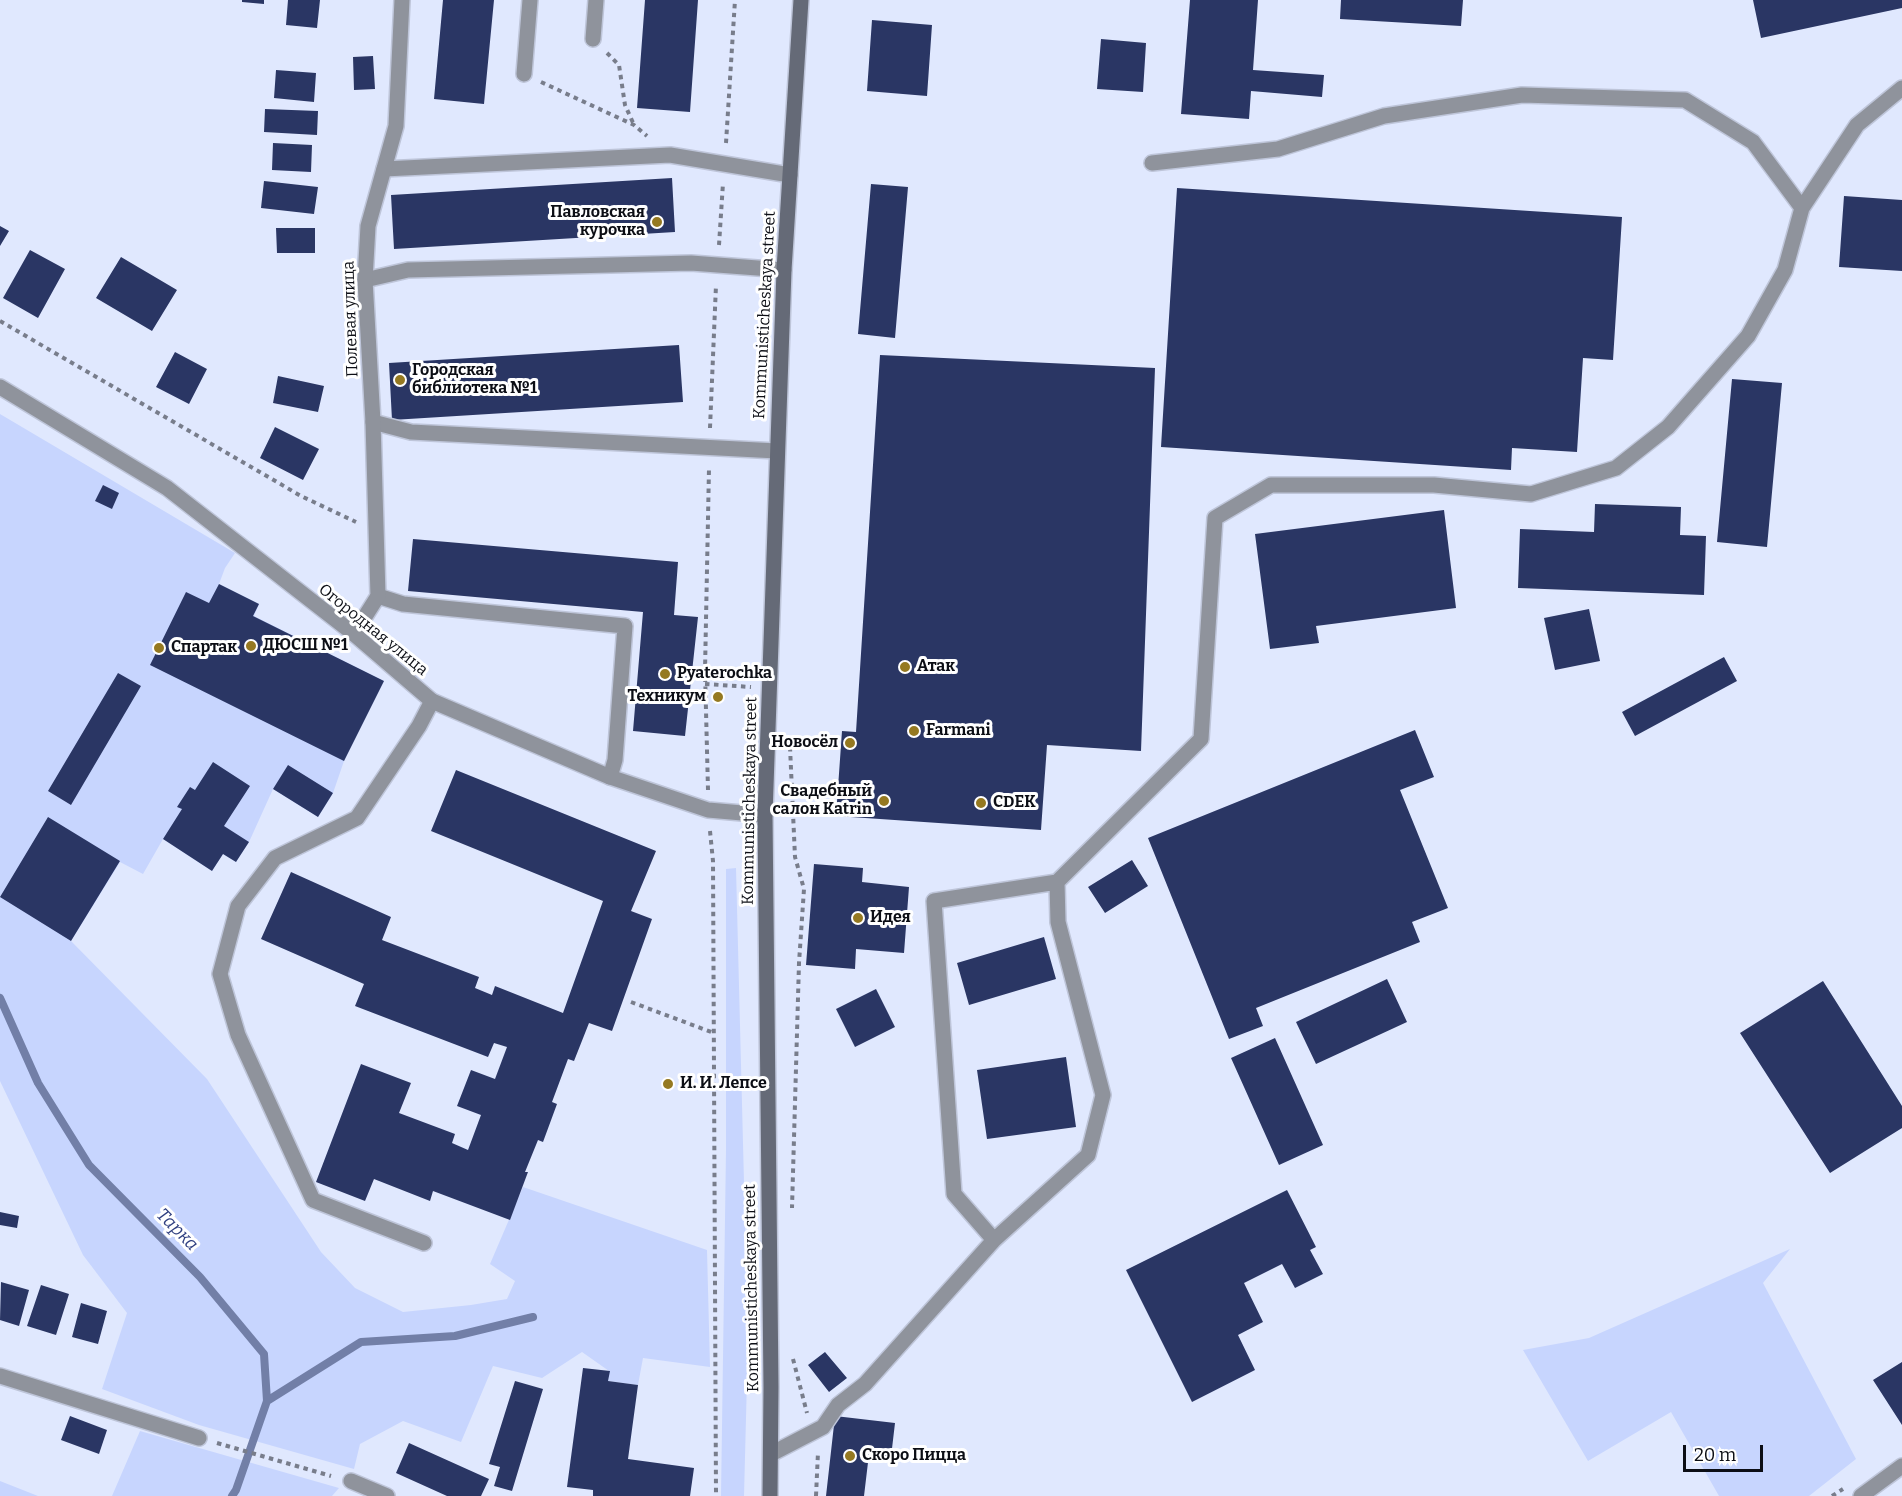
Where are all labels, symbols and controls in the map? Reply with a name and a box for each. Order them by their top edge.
place label: Павловская курочка [550,203,645,241]
street label: Kommunisticheskaya street [750,211,780,419]
marker: Павловская курочка [650,215,664,229]
street label: Полевая улица [339,260,363,378]
place label: Городская библиотека №1 [412,361,537,399]
marker: Городская библиотека №1 [393,373,407,387]
street label: Огородная улица [315,580,431,680]
place label: ДЮСШ №1 [263,636,348,656]
place label: Спартак [171,638,237,658]
marker: ДЮСШ №1 [244,639,258,653]
marker: Спартак [152,641,166,655]
place label: Атак [917,657,955,677]
marker: Атак [898,660,912,674]
place label: Pyaterochka [677,664,772,684]
marker: Pyaterochka [658,667,672,681]
place label: Техникум [627,687,706,707]
marker: Техникум [711,690,725,704]
street label: Kommunisticheskaya street [739,697,761,905]
place label: Farmani [926,721,991,741]
marker: Farmani [907,724,921,738]
place label: Новосёл [771,733,838,753]
marker: Новосёл [843,736,857,750]
place label: Свадебный салон Katrin [773,782,872,820]
place label: CDEK [993,793,1036,813]
marker: Свадебный салон Katrin [877,794,891,808]
marker: CDEK [974,796,988,810]
place label: Идея [870,908,911,928]
marker: Идея [851,911,865,925]
place label: И. И. Лепсе [680,1074,767,1094]
marker: И. И. Лепсе [661,1077,675,1091]
street label: Kommunisticheskaya street [741,1184,763,1392]
water label: Тарка [152,1205,202,1255]
scale bar [1686,1433,1766,1471]
text: 20 m [1694,1444,1736,1466]
place label: Скоро Пицца [862,1446,966,1466]
marker: Скоро Пицца [843,1449,857,1463]

